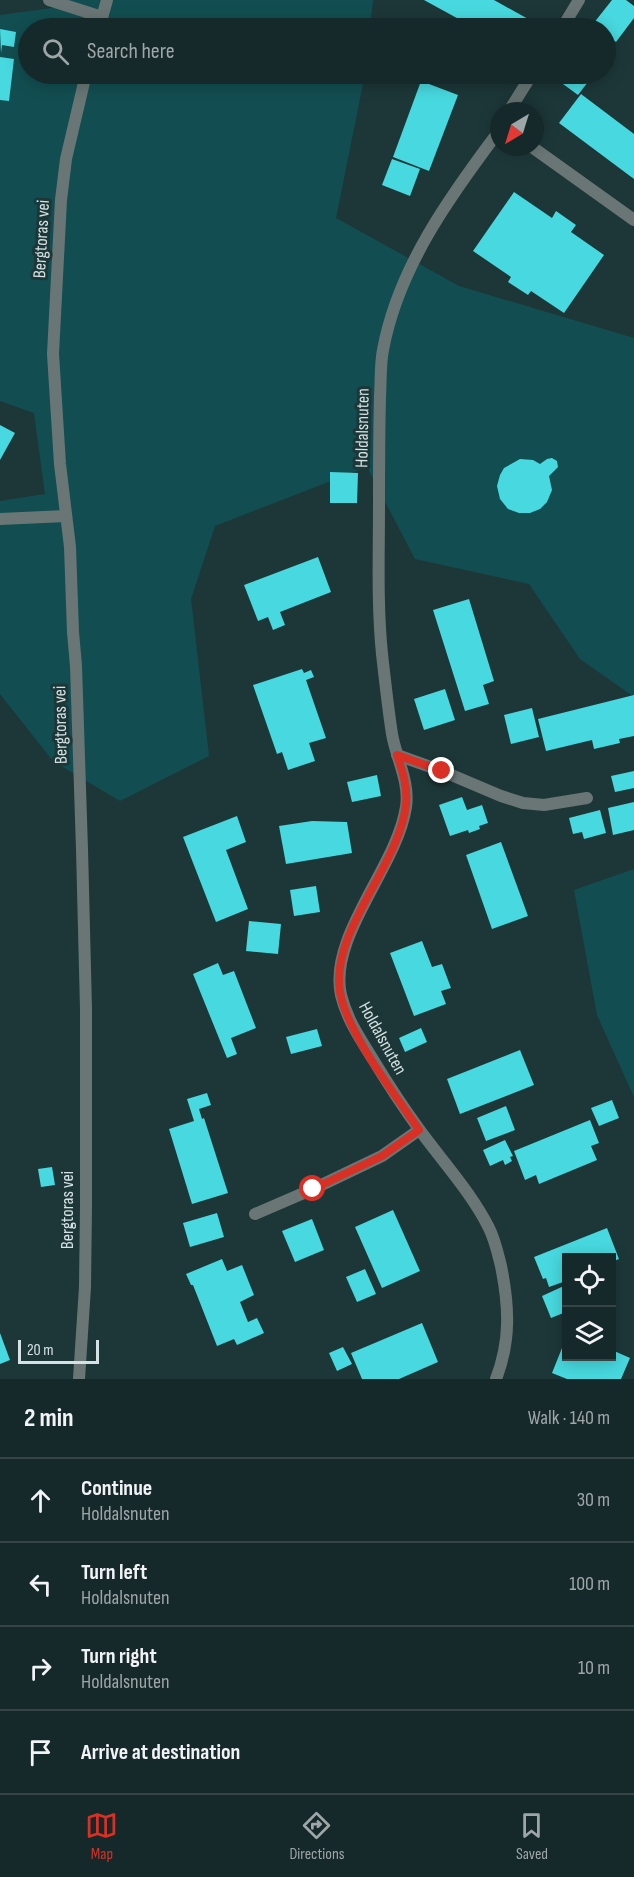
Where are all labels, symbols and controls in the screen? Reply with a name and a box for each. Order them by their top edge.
search box [18,18,616,84]
icon: search [39,35,72,68]
text: Search here [87,38,174,65]
north arrow [490,102,544,156]
street label: Bergtoras vei [29,199,54,279]
street label: Holdalsnuten [351,388,374,468]
street label: Bergtoras vei [49,686,72,764]
route end [428,757,454,783]
street label: Holdalsnuten [354,998,411,1078]
street label: Bergtoras vei [57,1171,78,1249]
route start [299,1175,325,1201]
map controls [562,1253,616,1361]
button: locate [562,1253,616,1307]
button: layers [562,1307,616,1361]
scale bar [18,1337,99,1364]
text: 20 m [27,1341,54,1360]
text: 2 min [24,1403,74,1434]
text: Walk · 140 m [528,1406,610,1430]
text: Continue [81,1475,152,1502]
icon: ahead [24,1484,57,1517]
text: 30 m [577,1488,610,1512]
text: Holdalsnuten [81,1502,170,1526]
text: Turn left [81,1559,147,1586]
icon: left [24,1568,57,1601]
text: 100 m [569,1572,610,1596]
text: Holdalsnuten [81,1586,170,1610]
text: Turn right [81,1643,157,1670]
icon: right [24,1652,57,1685]
text: 10 m [578,1656,610,1680]
text: Holdalsnuten [81,1670,170,1694]
icon: arrive [24,1736,57,1769]
text: Arrive at destination [81,1739,240,1766]
tab: Map [85,1809,118,1864]
tab: Directions [289,1809,344,1864]
tab: Saved [515,1809,548,1864]

